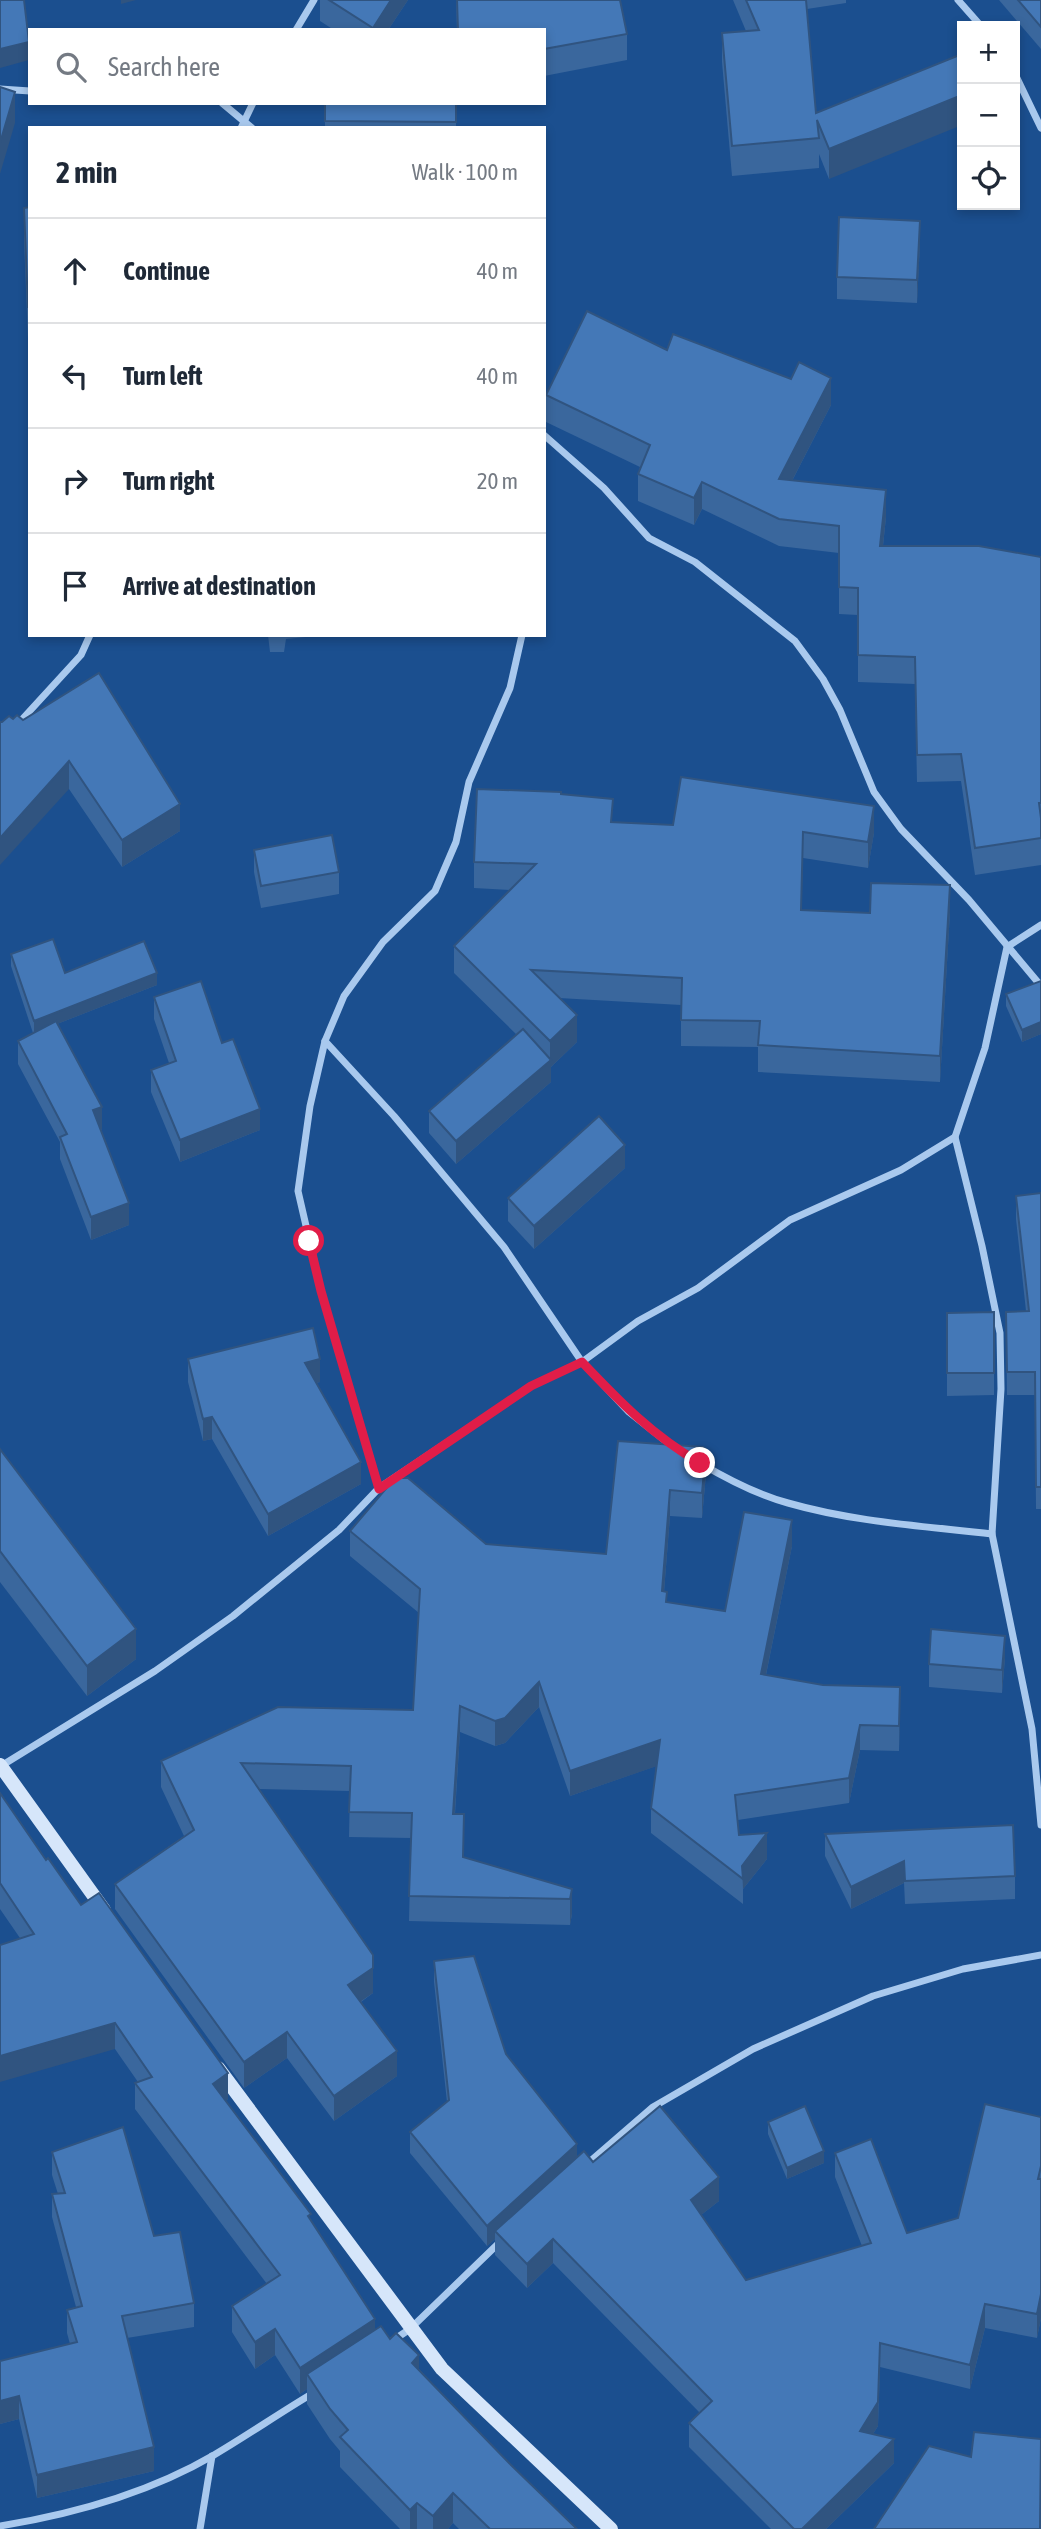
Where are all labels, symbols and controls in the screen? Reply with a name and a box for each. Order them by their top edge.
map controls [957,21,1020,210]
button: + [957,21,1020,84]
search box [28,28,546,105]
icon: search [52,48,90,86]
text: Search here [108,52,220,82]
button: − [957,84,1020,147]
button: locate [957,147,1020,210]
text: 2 min [56,155,117,189]
text: Walk · 100 m [412,159,518,185]
icon: ahead [56,252,94,290]
text: Continue [123,256,210,286]
text: 40 m [477,258,518,284]
icon: left [56,357,94,395]
text: Turn left [123,361,203,391]
text: 40 m [477,363,518,389]
icon: right [56,462,94,500]
text: Turn right [123,466,214,496]
text: 20 m [477,468,518,494]
icon: arrive [56,567,94,605]
text: Arrive at destination [123,571,316,601]
route start [293,1225,324,1256]
route end [684,1447,715,1478]

